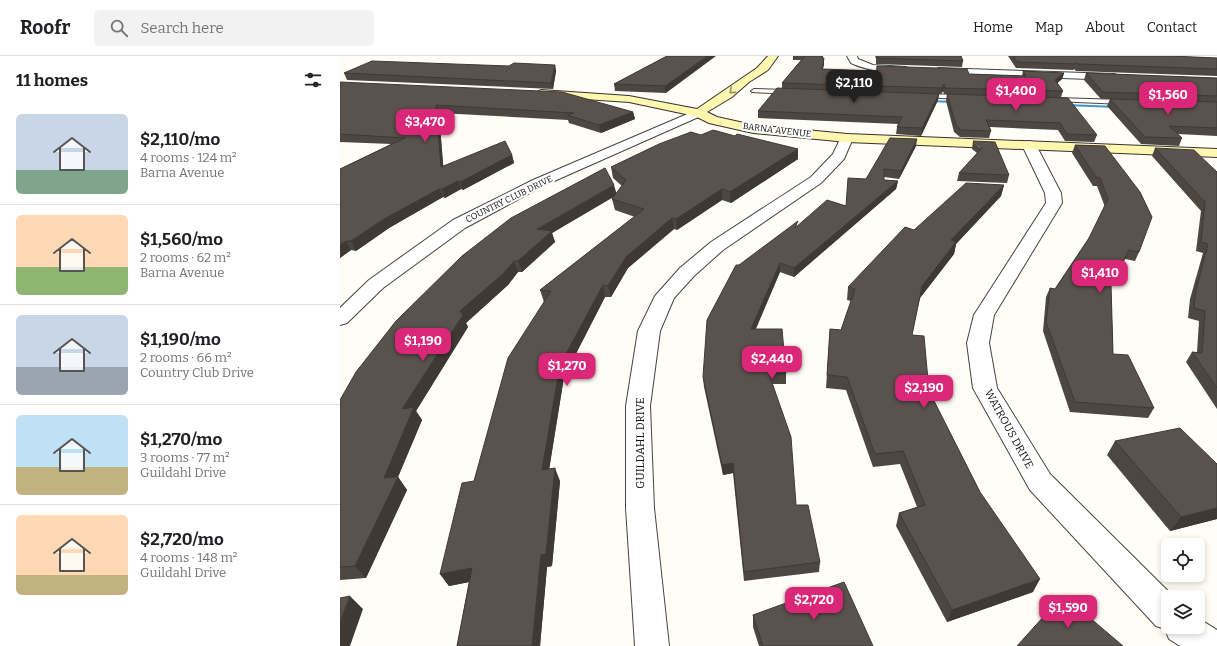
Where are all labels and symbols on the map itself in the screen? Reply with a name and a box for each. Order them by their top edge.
pin: $2,110 [821,70,887,104]
pin: $1,400 [983,78,1049,112]
pin: $1,560 [1135,82,1201,116]
one-way arrow [730,86,737,93]
pin: $3,470 [392,109,458,143]
street label: BARNA AVENUE [742,121,812,139]
street label: COUNTRY CLUB DRIVE [464,174,554,224]
pin: $1,410 [1067,260,1133,294]
pin: $1,190 [390,328,456,362]
pin: $2,440 [739,346,805,380]
pin: $1,270 [534,353,600,387]
pin: $2,190 [891,375,957,409]
street label: WATROUS DRIVE [982,387,1036,471]
street label: GUILDAHL DRIVE [634,397,647,489]
pin: $2,720 [781,587,847,621]
pin: $1,590 [1035,595,1101,629]

